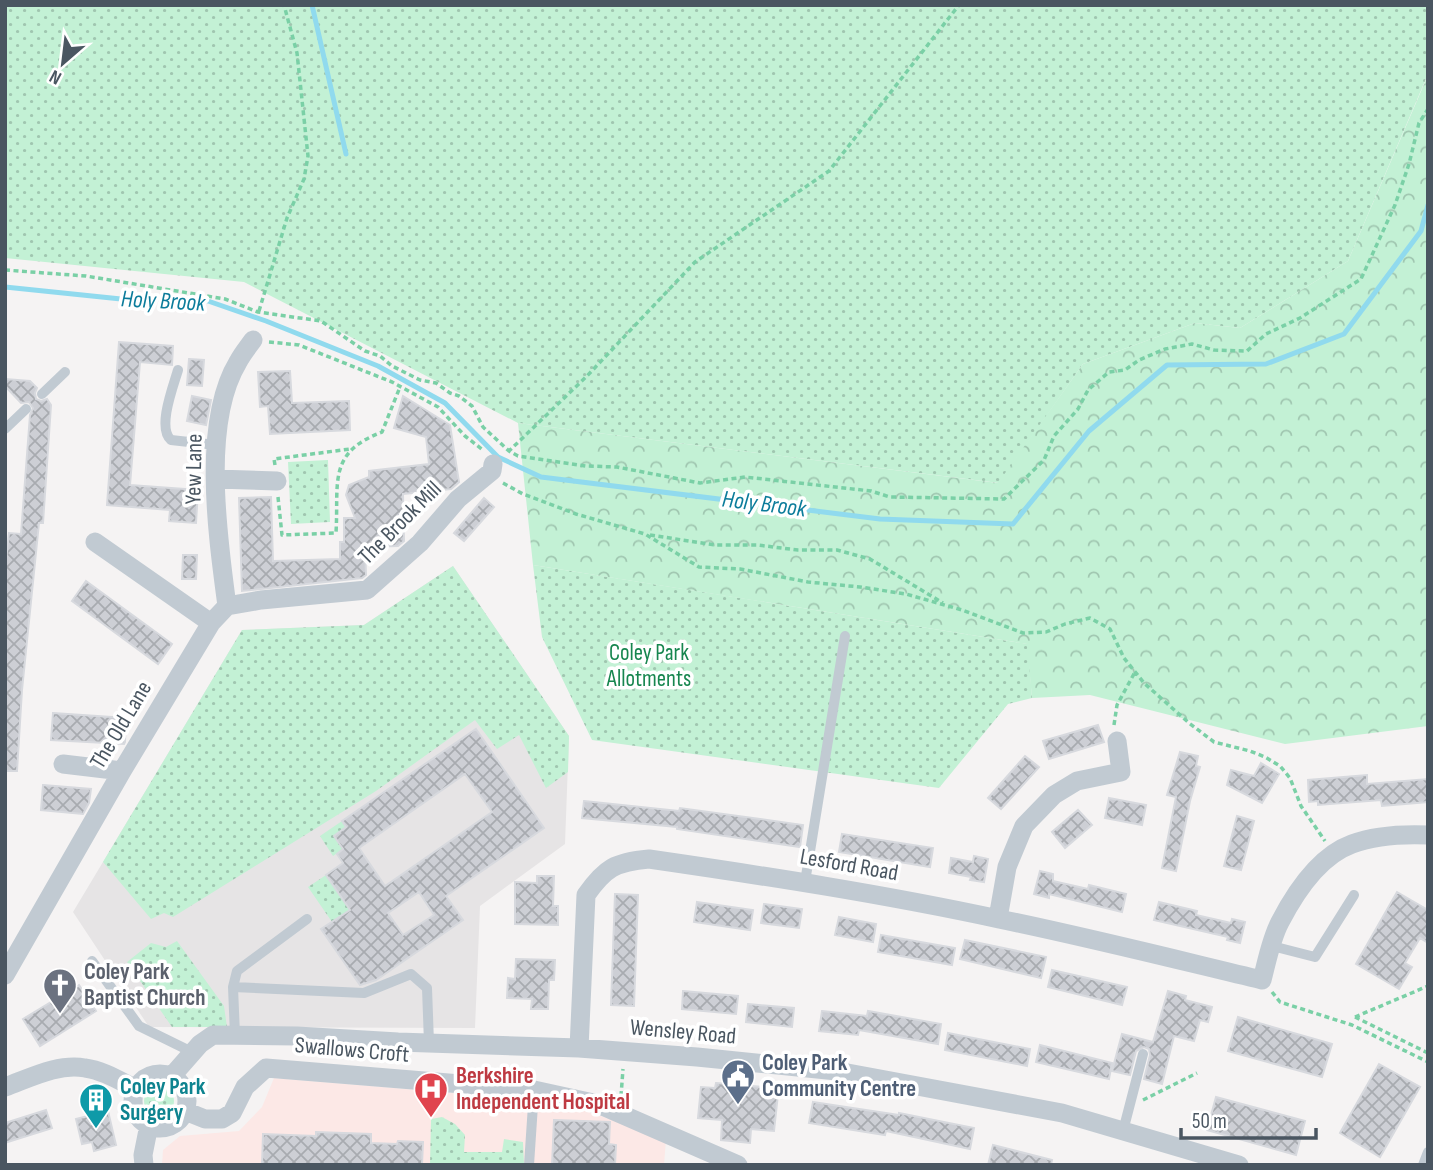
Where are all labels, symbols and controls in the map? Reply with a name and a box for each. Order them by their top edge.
north arrow [28,28,98,98]
text: N [46,64,66,89]
water label: Holy Brook [120,284,207,318]
street label: Yew Lane [179,433,209,505]
street label: The Brook Mill [352,475,448,571]
water label: Holy Brook [720,484,809,524]
park label: Coley Park Allotments [606,639,691,693]
street label: The Old Lane [84,676,158,774]
street label: Lesford Road [798,843,900,887]
place label: Coley Park Baptist Church [84,958,206,1012]
church icon: Coley Park Baptist Church [41,966,79,1015]
street label: Wensley Road [629,1013,737,1051]
street label: Swallows Croft [294,1031,410,1069]
place label: Coley Park Community Centre [762,1049,916,1103]
public building icon: Coley Park Community Centre [719,1057,757,1106]
place label: Berkshire Independent Hospital [456,1062,630,1116]
hospital icon: Berkshire Independent Hospital [412,1070,450,1119]
place label: Coley Park Surgery [120,1073,206,1127]
building icon: Coley Park Surgery [77,1081,115,1130]
scale bar [1181,1096,1316,1140]
text: 50 m [1192,1109,1227,1134]

